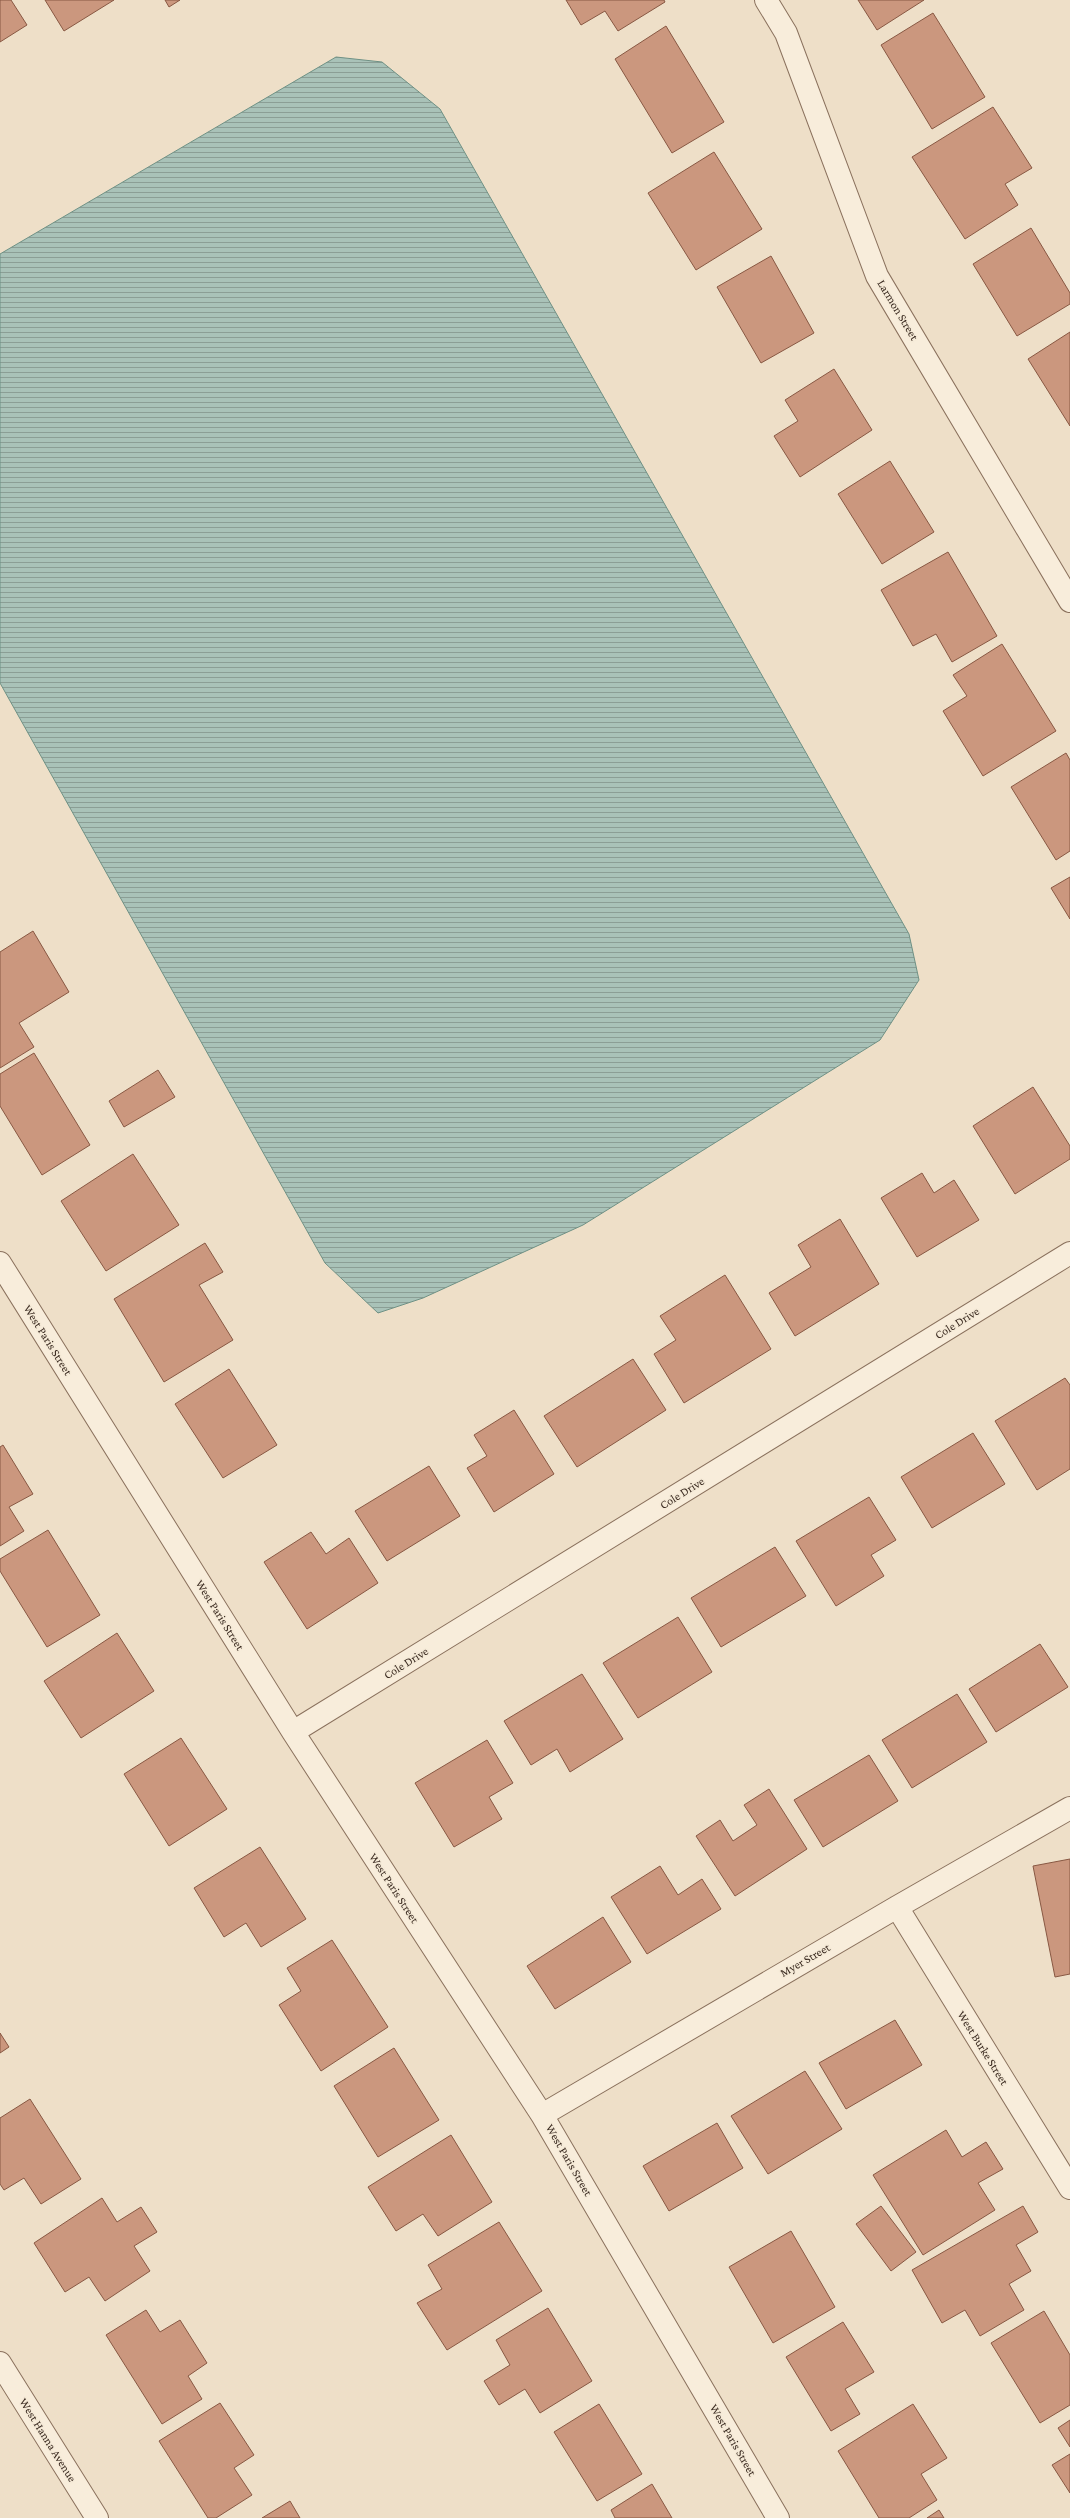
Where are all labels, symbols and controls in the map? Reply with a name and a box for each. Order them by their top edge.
street label: Larmon Street [874,277,922,344]
street label: West Paris Street [21,1302,76,1379]
street label: Cole Drive [932,1304,982,1342]
street label: Cole Drive [657,1474,707,1512]
street label: West Paris Street [193,1577,248,1654]
street label: Cole Drive [381,1644,431,1682]
street label: West Paris Street [366,1850,422,1926]
street label: Myer Street [778,1940,833,1980]
street label: West Burke Street [955,2008,1012,2089]
street label: West Paris Street [543,2122,596,2199]
street label: West Hanna Avenue [17,2396,79,2484]
street label: West Paris Street [707,2402,760,2479]

